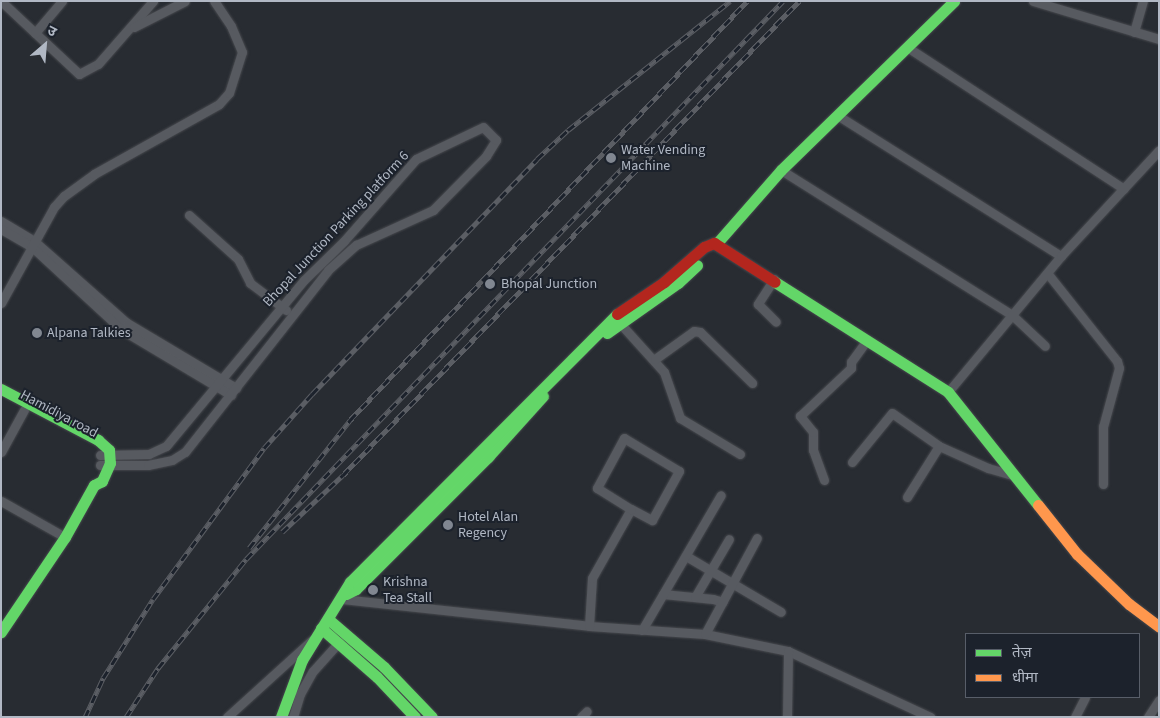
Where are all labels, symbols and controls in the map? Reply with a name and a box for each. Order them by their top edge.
north arrow [20,20,70,70]
text: उ [44,21,60,42]
place label: Water Vending Machine [621,142,705,174]
street label: Bhopal Junction Parking platform 6 [259,148,413,310]
marker: Water Vending Machine [605,152,617,164]
place label: Bhopal Junction [501,276,597,292]
marker: Bhopal Junction [483,277,497,291]
place label: Alpana Talkies [47,325,131,341]
marker: Alpana Talkies [31,327,43,339]
street label: Hamidiya road [17,387,101,441]
place label: Hotel Alan Regency [458,509,518,542]
marker: Hotel Alan Regency [442,519,454,531]
place label: Krishna Tea Stall [383,574,432,606]
marker: Krishna Tea Stall [367,584,379,596]
legend [965,633,1140,698]
text: तेज़ [1012,642,1032,663]
text: धीमा [1012,667,1038,688]

